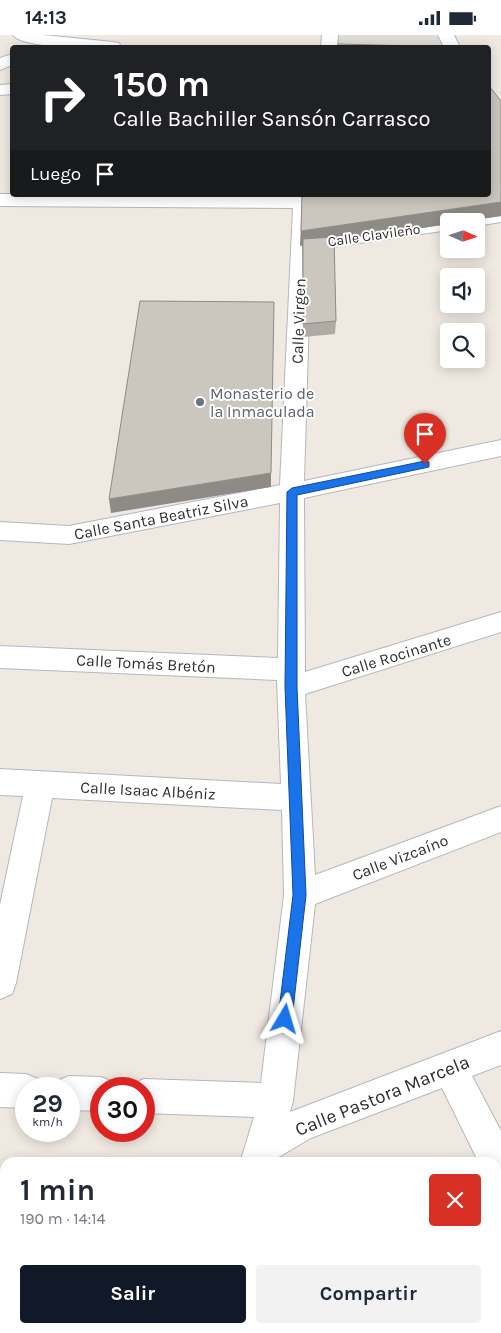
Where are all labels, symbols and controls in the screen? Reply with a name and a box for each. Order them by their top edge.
text: 14:13 [25,7,67,29]
text: 150 m [113,64,210,105]
icon: right [30,65,95,130]
text: Calle Bachiller Sansón Carrasco [113,106,431,132]
icon: arrive [91,160,119,188]
text: Luego [30,163,81,185]
north arrow [440,213,485,257]
map controls [440,213,485,368]
street label: Calle Clavileño [327,221,421,250]
button: sound [440,268,485,313]
street label: Calle Virgen [288,278,309,364]
button: search [440,323,485,368]
place label: Monasterio de la Inmaculada [210,384,315,421]
marker: Monasterio de la Inmaculada [194,396,206,408]
pin [404,413,446,464]
icon: arrive [411,420,439,448]
street label: Calle Santa Beatriz Silva [72,491,250,544]
street label: Calle Rocinante [339,630,453,681]
street label: Calle Tomás Bretón [76,650,216,677]
street label: Calle Isaac Albéniz [80,777,216,804]
street label: Calle Vizcaíno [350,830,451,884]
position arrow [258,992,310,1044]
street label: Calle Pastora Marcela [292,1051,473,1141]
speed limit sign: 30 [90,1077,155,1142]
text: 29 [32,1089,63,1118]
text: km/h [32,1115,63,1129]
text: 1 min [20,1172,95,1208]
button: close [429,1174,481,1226]
text: 190 m · 14:14 [20,1209,105,1228]
button: Salir [20,1265,246,1323]
button: Compartir [256,1265,481,1323]

